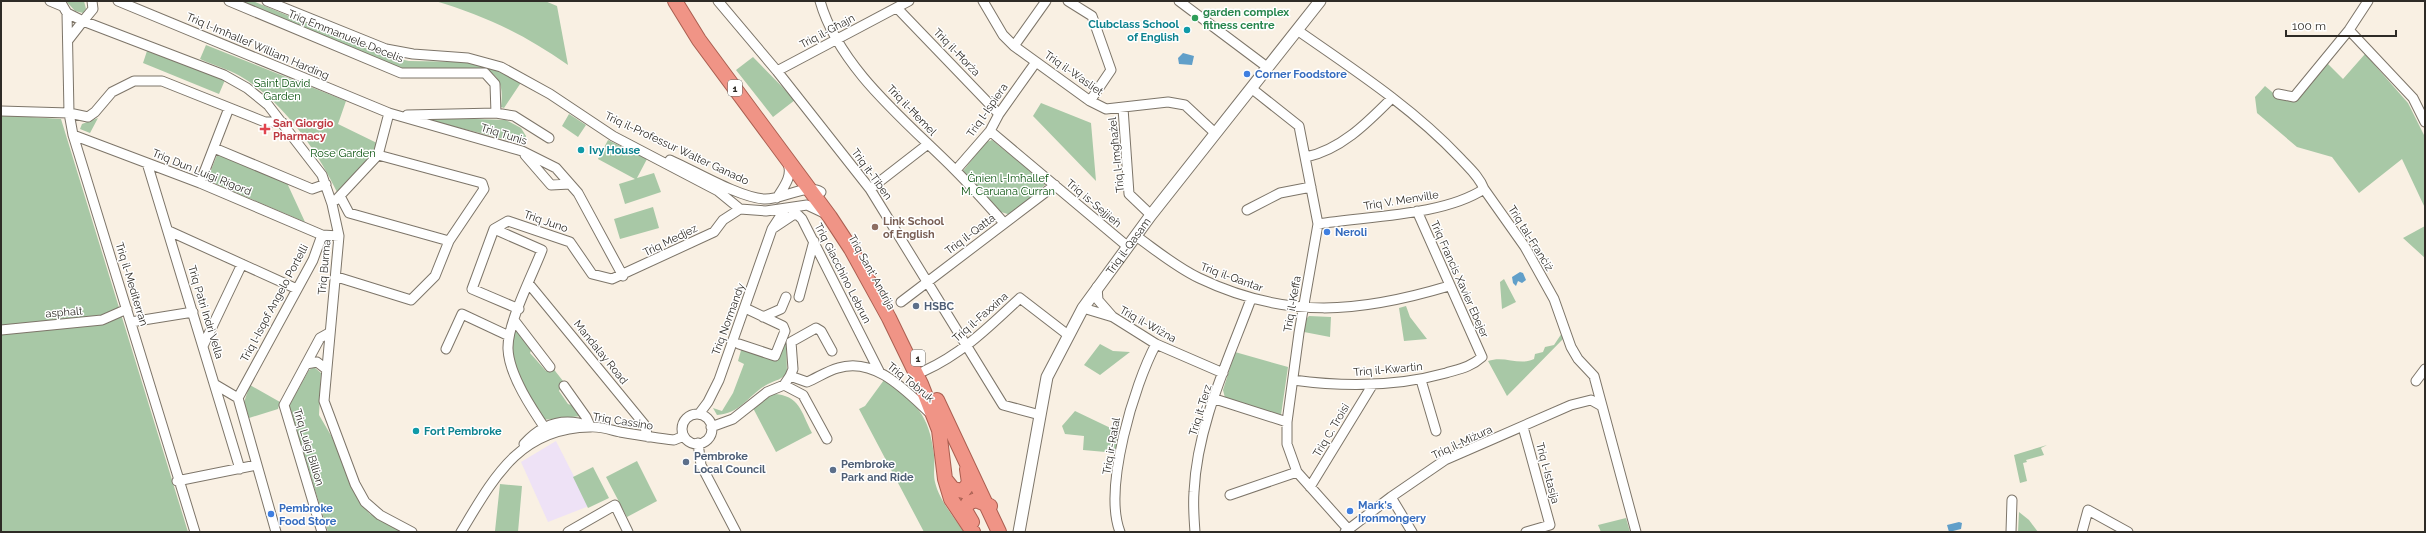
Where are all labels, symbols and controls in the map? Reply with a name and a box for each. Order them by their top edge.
place label: garden complex fitness centre [1203,6,1289,32]
street label: Triq Emmanuele Decelis [286,7,406,66]
street label: Triq l-Imħallef William Harding [184,10,331,83]
street label: Triq il-Għajn [797,11,857,51]
scale bar [2286,12,2396,38]
marker: garden complex fitness centre [1190,13,1200,23]
place label: Clubclass School of English [1088,18,1180,44]
text: 100 m [2292,19,2326,33]
marker: Clubclass School of English [1182,25,1192,35]
street label: Triq il-Ħorża [931,26,983,79]
street label: Triq il-Wasliet [1042,48,1106,99]
place label: Corner Foodstore [1255,68,1347,81]
marker: Corner Foodstore [1242,69,1252,79]
park label: Saint David Garden [254,77,310,103]
road number: 1 [728,80,742,96]
street label: Triq l-Ispiera [964,81,1011,140]
street label: Triq il-Ħemel [884,82,939,138]
street label: Triq il-Professur Walter Ganado [603,109,751,188]
place label: San Giorgio Pharmacy [273,117,334,143]
street label: Triq l-Imgħażel [1106,117,1127,193]
street label: Triq Tunis [479,121,529,148]
marker: San Giorgio Pharmacy [260,124,270,134]
place label: Ivy House [589,144,641,157]
marker: Ivy House [576,145,586,155]
street label: Triq it-Tiben [849,146,895,203]
street label: Triq Dun Luigi Rigord [150,147,254,198]
park label: Rose Garden [310,147,376,160]
park label: Ġnien l-Imħallef M. Caruana Curran [961,172,1055,198]
street label: Triq is-Sejjieħ [1064,177,1124,230]
street label: Triq V. Menville [1363,188,1440,213]
street label: Triq tal-Franċiż [1505,203,1556,274]
street label: Triq Juno [522,208,570,235]
street label: Triq il-Qatta [943,211,998,257]
place label: Link School of English [883,215,945,241]
street label: Triq il-Qasam [1104,215,1154,277]
street label: Triq Francis Xavier Ebejer [1428,219,1491,340]
street label: Triq Medjez [641,221,700,259]
street label: Triq Giacchino Lebrun [812,221,873,326]
marker: Link School of English [870,222,880,232]
place label: Neroli [1335,226,1367,239]
marker: Neroli [1322,227,1332,237]
street label: Triq Sant' Andrija [845,232,898,312]
street label: Triq Burma [316,239,333,295]
street label: Triq il-Mediterran [113,241,150,328]
street label: Triq l-Isqof Angelo Portelli [238,242,311,364]
street label: Triq il-Qantar [1199,260,1265,295]
street label: Triq Patri Indrì Vella [185,264,226,360]
street label: Triq il-Keffa [1281,275,1304,333]
street label: Triq Normandy [709,281,748,357]
street label: Triq il-Faxxina [950,290,1011,345]
place label: HSBC [924,300,954,313]
marker: HSBC [911,301,921,311]
street label: asphalt [45,304,83,321]
street label: Triq il-Wiżna [1117,304,1178,345]
street label: Mandalay Road [571,318,630,387]
road number: 1 [911,350,925,366]
street label: Triq Tobruk [885,360,937,405]
street label: Triq il-Kwartin [1353,360,1423,379]
street label: Triq it-Terz [1187,382,1215,437]
street label: Triq C. Troisi [1310,401,1352,459]
street label: Triq Luigi Billion [291,407,326,487]
street label: Triq Cassino [592,410,655,433]
street label: Triq ir-Ratal [1100,416,1123,476]
street label: Triq il-Miżura [1430,423,1495,462]
place label: Fort Pembroke [424,425,502,438]
marker: Fort Pembroke [411,426,421,436]
street label: Triq l-Istasija [1533,441,1562,505]
place label: Pembroke Local Council [694,450,766,476]
marker: Pembroke Local Council [681,457,691,467]
place label: Pembroke Park and Ride [841,458,914,484]
marker: Pembroke Park and Ride [828,465,838,475]
place label: Mark's Ironmongery [1358,499,1426,525]
place label: Pembroke Food Store [279,502,337,528]
marker: Mark's Ironmongery [1345,506,1355,516]
marker: Pembroke Food Store [266,509,276,519]

